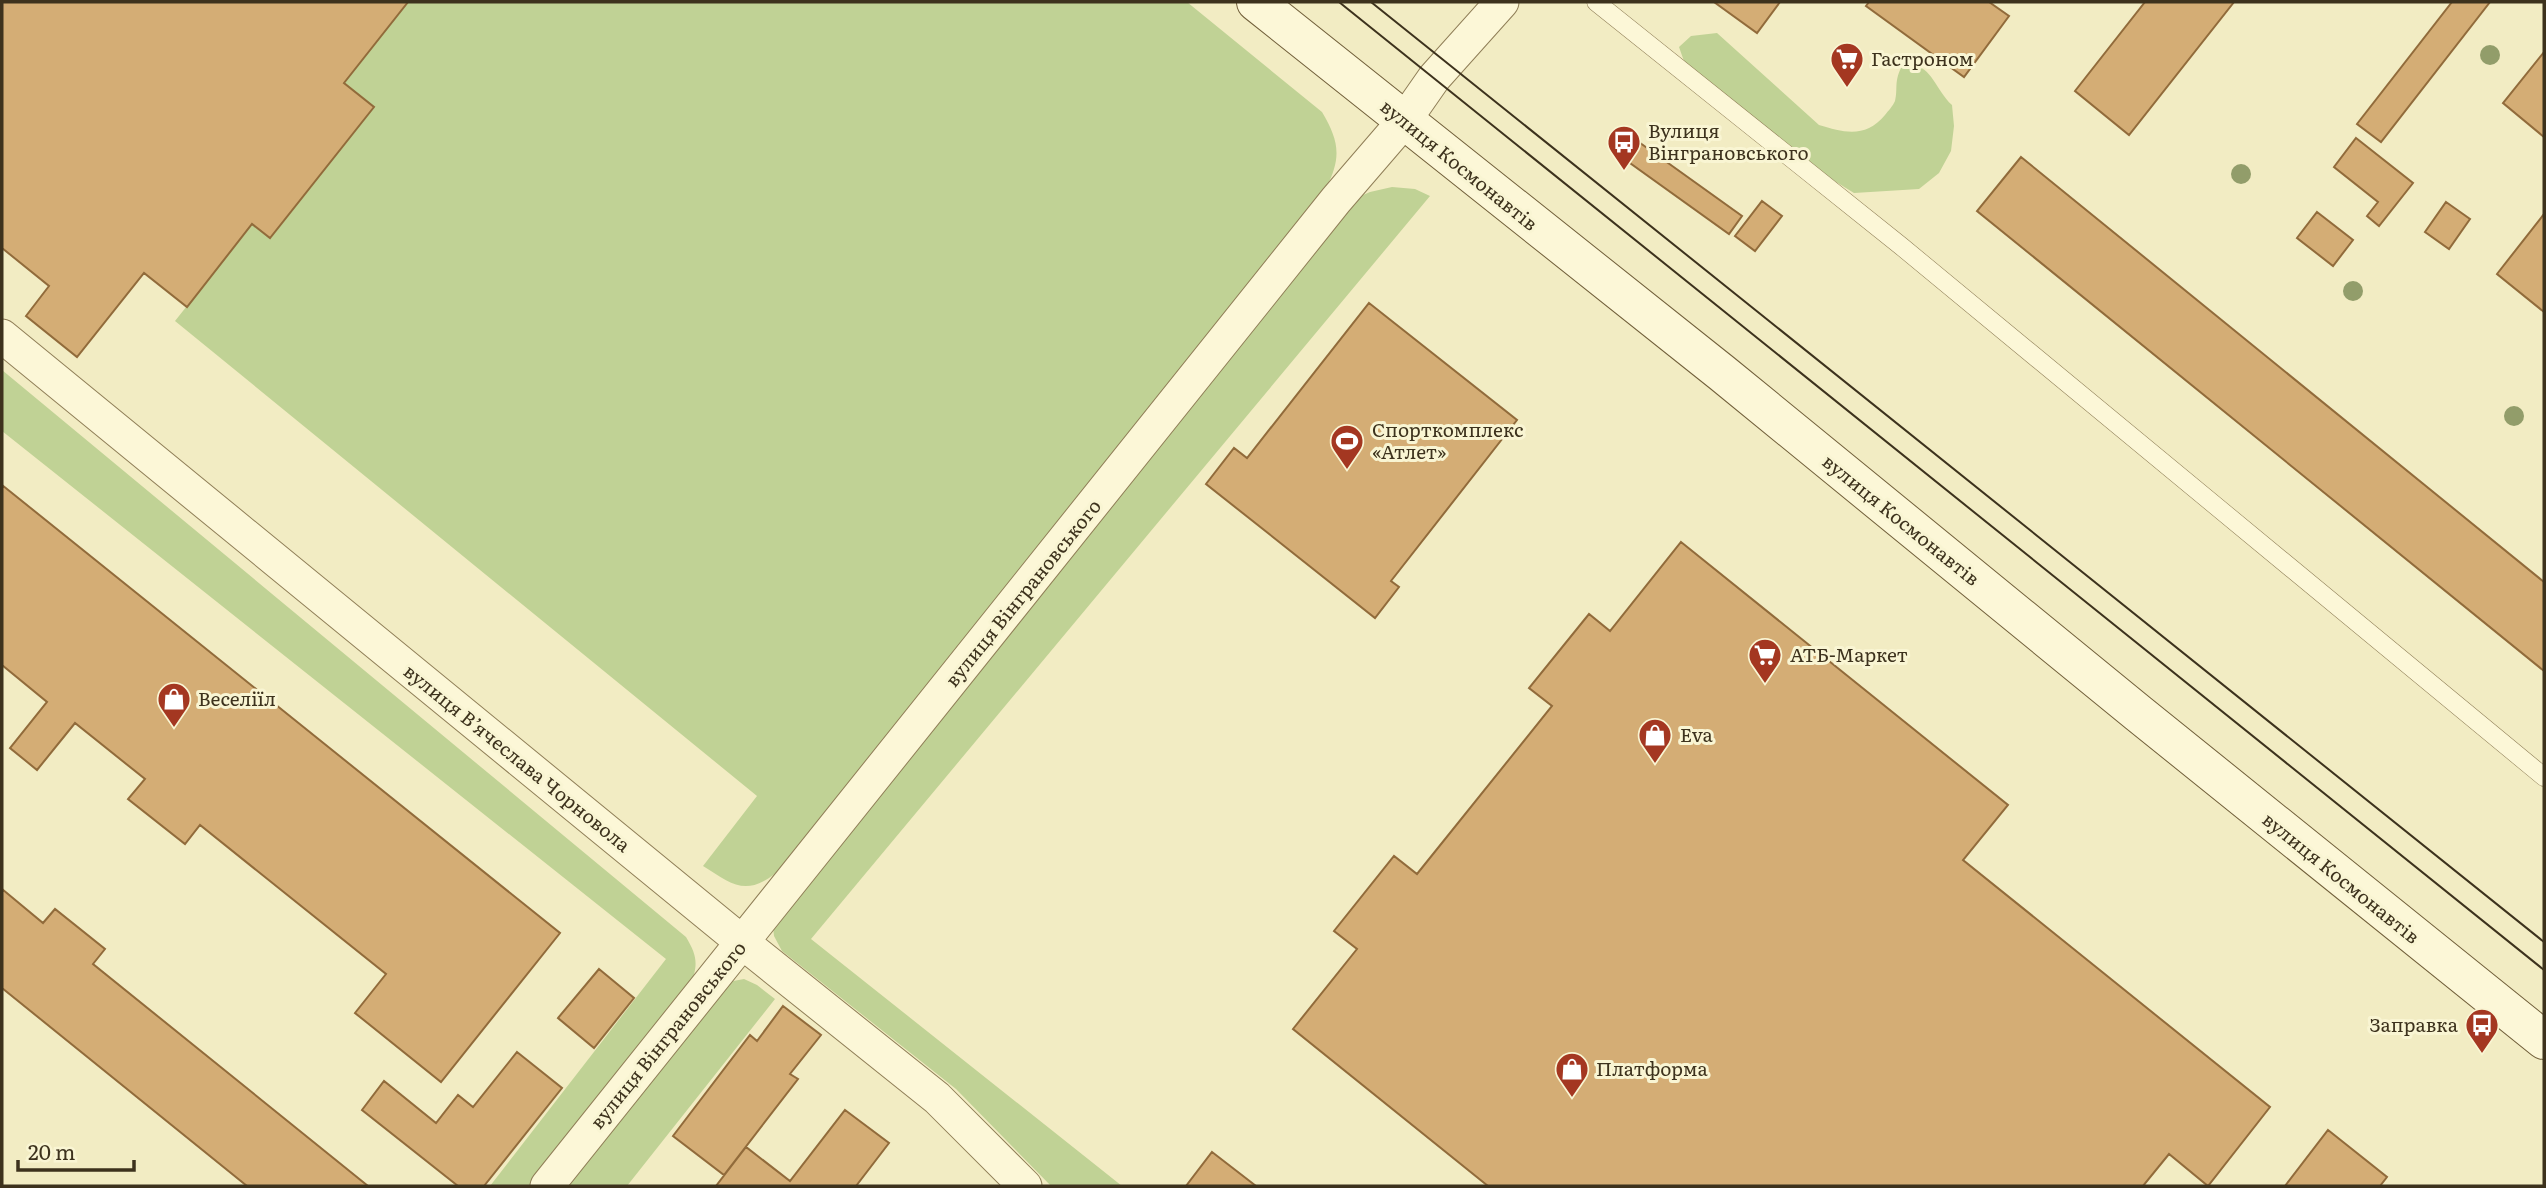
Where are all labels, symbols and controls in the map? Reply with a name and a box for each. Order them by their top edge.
supermarket icon: Гастроном [1828,40,1866,89]
place label: Гастроном [1871,44,1974,72]
street label: вулиця Космонавтів [1375,92,1544,237]
place label: Вулиця Вінграновського [1648,116,1809,166]
bus stop icon: Вулиця Вінграновського [1605,123,1643,172]
place label: Спорткомплекс «Атлет» [1372,415,1524,465]
sports icon: Спорткомплекс «Атлет» [1328,422,1366,471]
street label: вулиця Космонавтів [1817,447,1986,592]
street label: вулиця Вінграновського [938,493,1107,692]
supermarket icon: АТБ-Маркет [1746,636,1784,685]
place label: АТБ-Маркет [1790,640,1908,668]
street label: вулиця Вʼячеслава Чорновола [398,657,638,858]
shop icon: Веселіїл [155,680,193,729]
place label: Веселіїл [198,684,276,712]
shop icon: Eva [1636,716,1674,765]
place label: Eva [1680,720,1714,748]
street label: вулиця Космонавтів [2257,805,2426,950]
street label: вулиця Вінграновського [583,935,752,1134]
bus stop icon: Заправка [2463,1006,2501,1055]
place label: Заправка [2370,1010,2459,1038]
shop icon: Платформа [1553,1050,1591,1099]
place label: Платформа [1596,1054,1709,1082]
scale bar [18,1128,133,1172]
text: 20 m [28,1135,75,1166]

